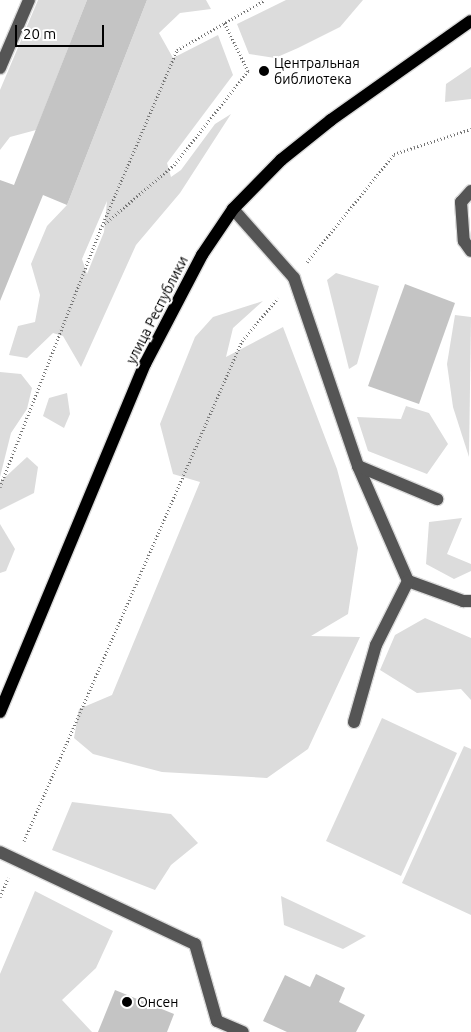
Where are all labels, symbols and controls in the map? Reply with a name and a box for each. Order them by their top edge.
scale bar [18,15,106,47]
text: 20 m [23,25,56,42]
place label: Центральная библиотека [274,55,360,88]
marker: Центральная библиотека [258,65,270,77]
street label: улица Республики [123,253,191,367]
place label: Онсен [137,994,178,1010]
marker: Онсен [121,996,133,1008]

